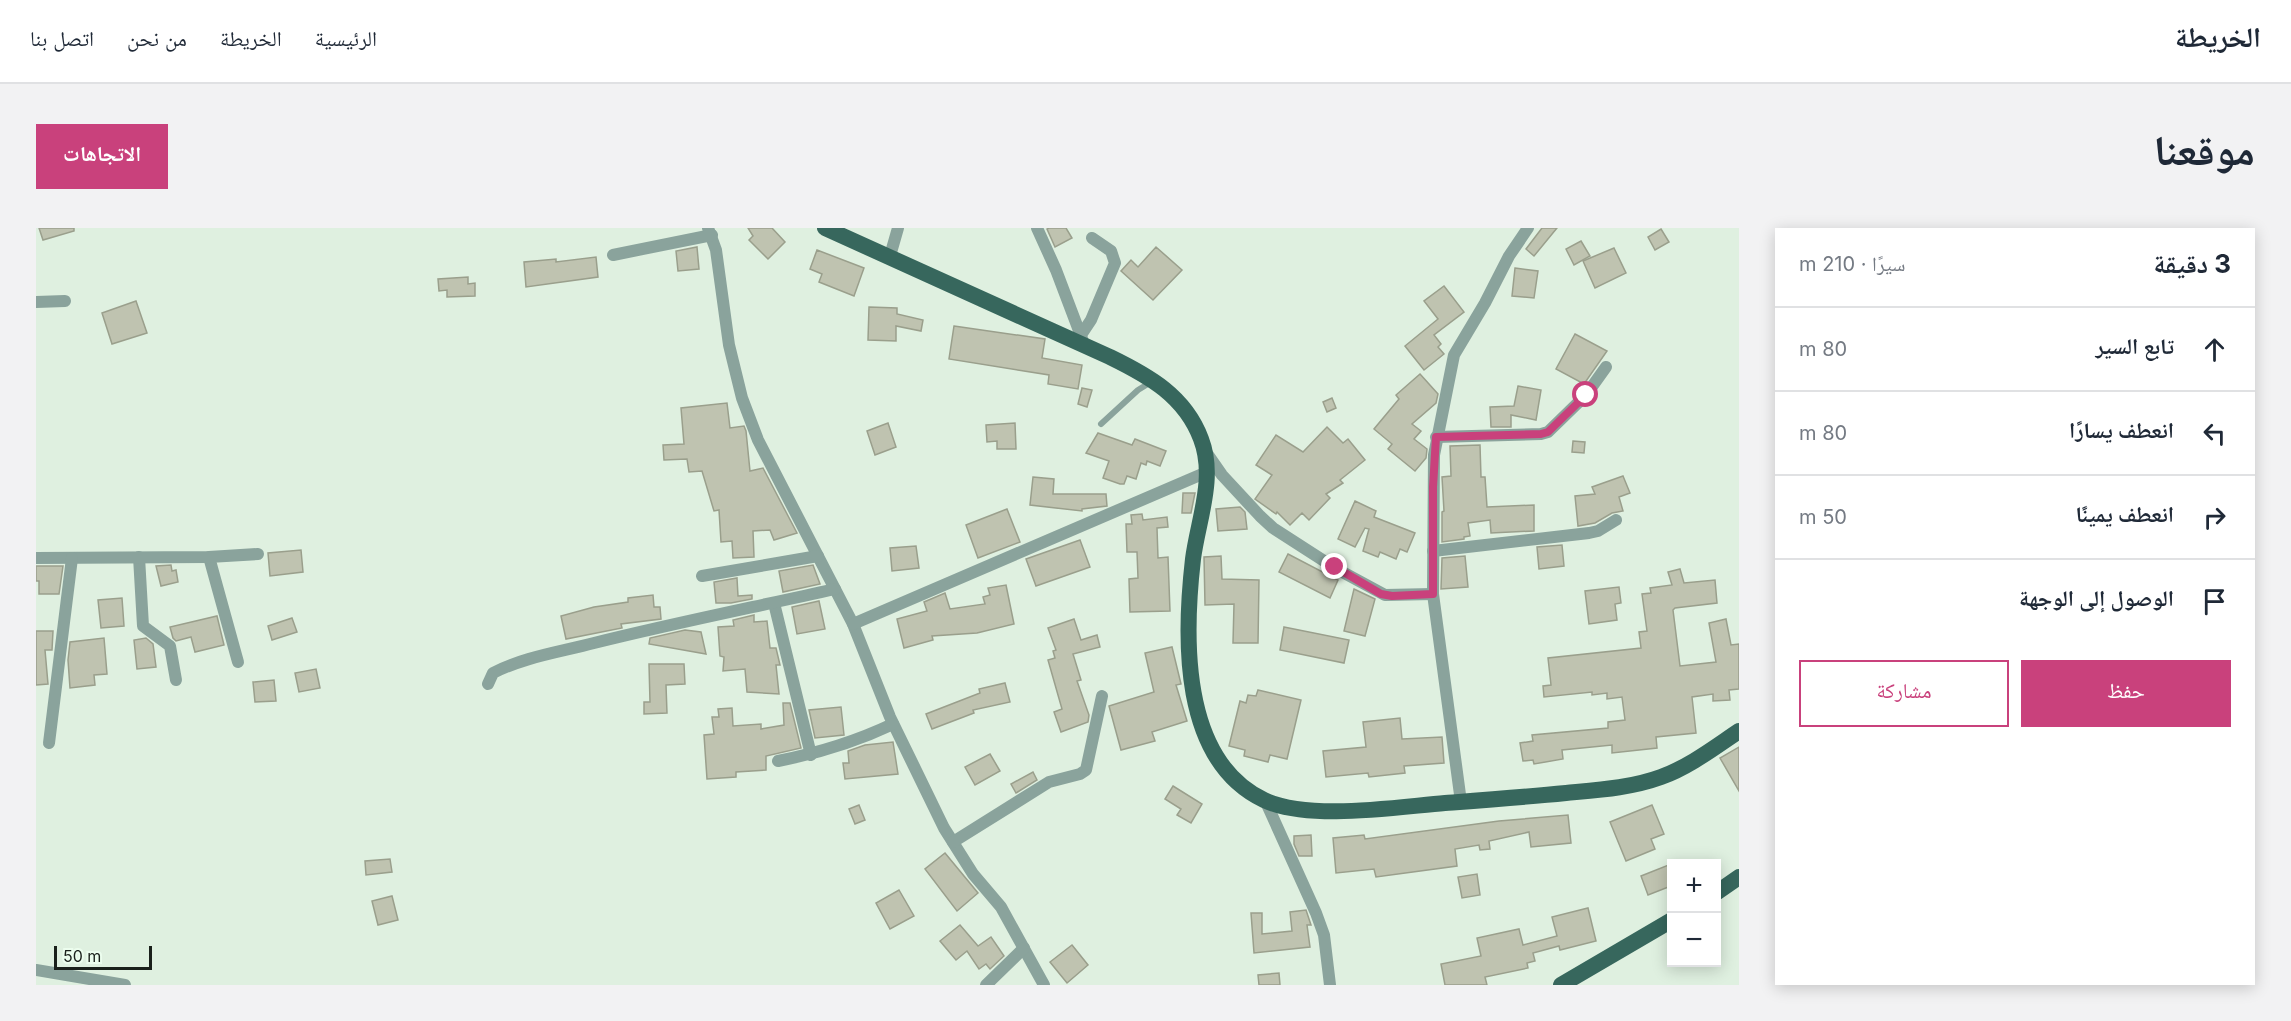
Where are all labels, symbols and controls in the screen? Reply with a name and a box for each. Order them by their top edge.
text: الخريطة [2175,20,2261,54]
text: اتصل بنا [30,26,94,51]
text: من نحن [127,26,187,51]
text: الخريطة [220,26,282,51]
text: الرئيسية [315,26,377,51]
button: الاتجاهات [36,124,168,189]
text: موقعنا [2154,124,2255,175]
text: 3 دقيقة [2153,248,2231,279]
text: سيرًا · 210 m [1799,252,1905,276]
text: تابع السير [2095,333,2174,359]
icon: ahead [2198,333,2231,366]
text: 80 m [1799,337,1847,361]
route start [1572,381,1598,407]
text: انعطف يسارًا [2069,417,2174,443]
icon: left [2198,417,2231,450]
text: 80 m [1799,421,1847,445]
text: انعطف يمينًا [2075,501,2174,527]
icon: right [2198,501,2231,534]
text: 50 m [1799,505,1847,529]
route end [1321,553,1347,579]
text: الوصول إلى الوجهة [2019,585,2174,611]
icon: arrive [2198,585,2231,618]
button: مشاركة [1799,660,2009,727]
button: حفظ [2021,660,2231,727]
map controls [1667,859,1721,967]
button: + [1667,859,1721,913]
button: − [1667,913,1721,967]
scale bar [54,943,152,970]
text: 50 m [63,946,101,966]

